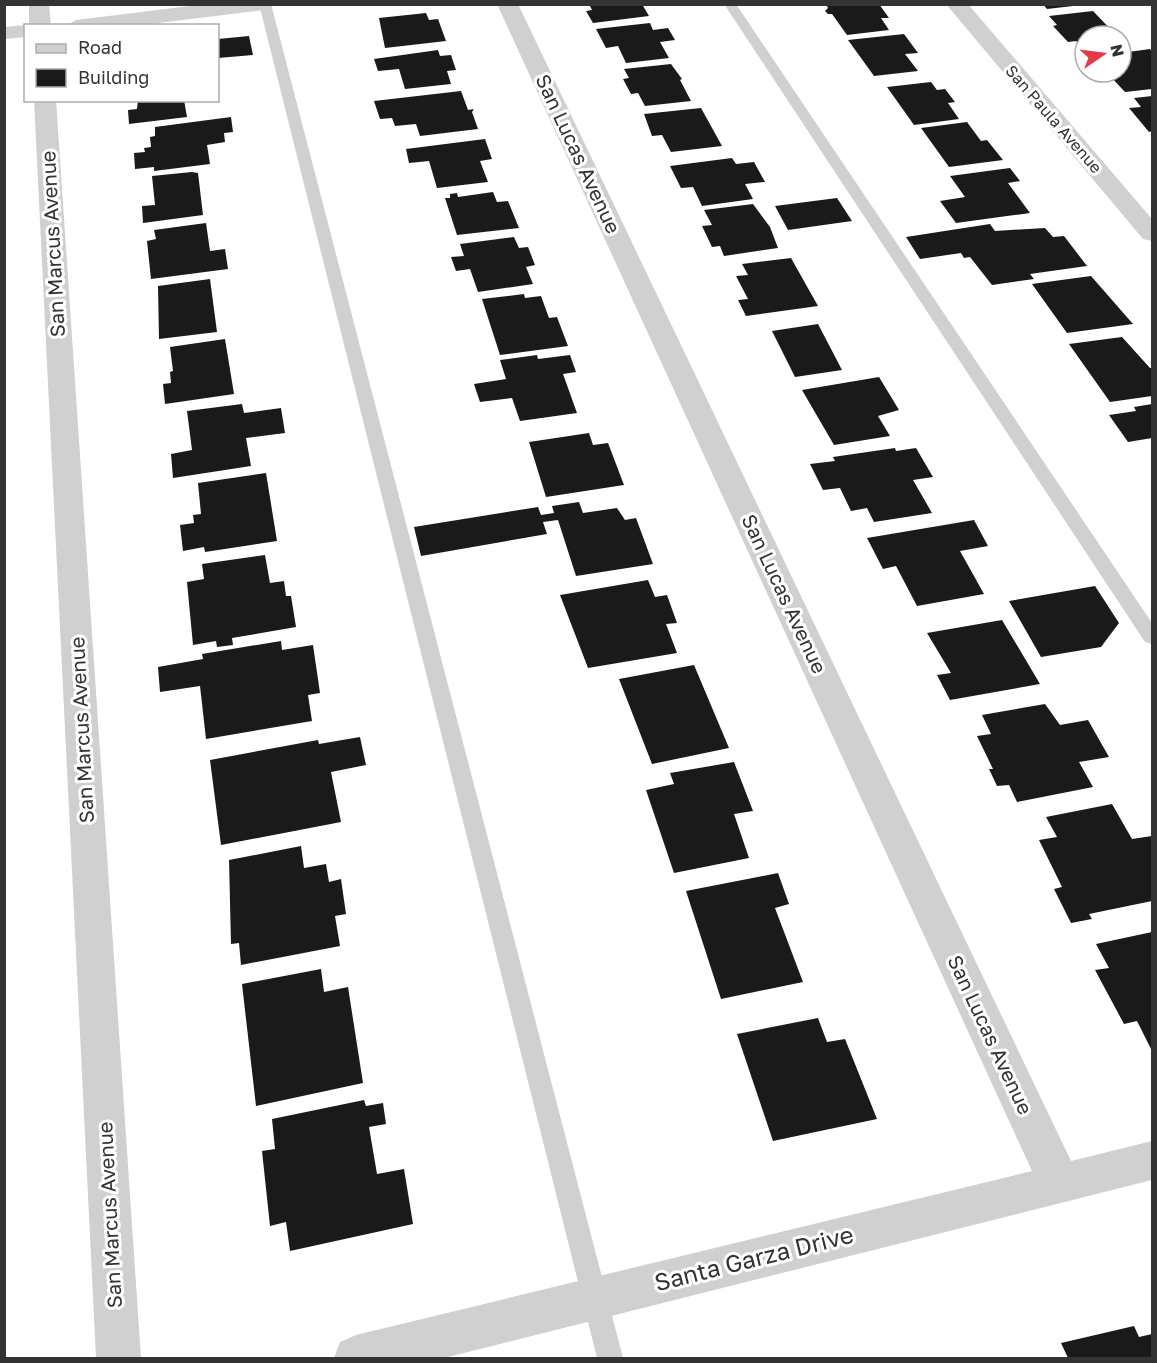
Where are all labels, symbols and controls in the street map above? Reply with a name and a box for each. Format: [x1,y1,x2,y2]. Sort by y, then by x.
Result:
legend [24,24,219,102]
north arrow [1073,24,1133,84]
text: Road [78,36,122,58]
text: N [1106,42,1129,59]
street label: San Paula Avenue [1002,61,1106,177]
text: Building [78,66,149,88]
street label: San Lucas Avenue [531,70,626,237]
street label: San Marcus Avenue [35,150,69,338]
street label: San Lucas Avenue [737,510,832,677]
street label: San Marcus Avenue [64,636,98,824]
street label: San Lucas Avenue [943,951,1038,1118]
street label: San Marcus Avenue [92,1121,126,1309]
street label: Santa Garza Drive [651,1219,856,1296]

